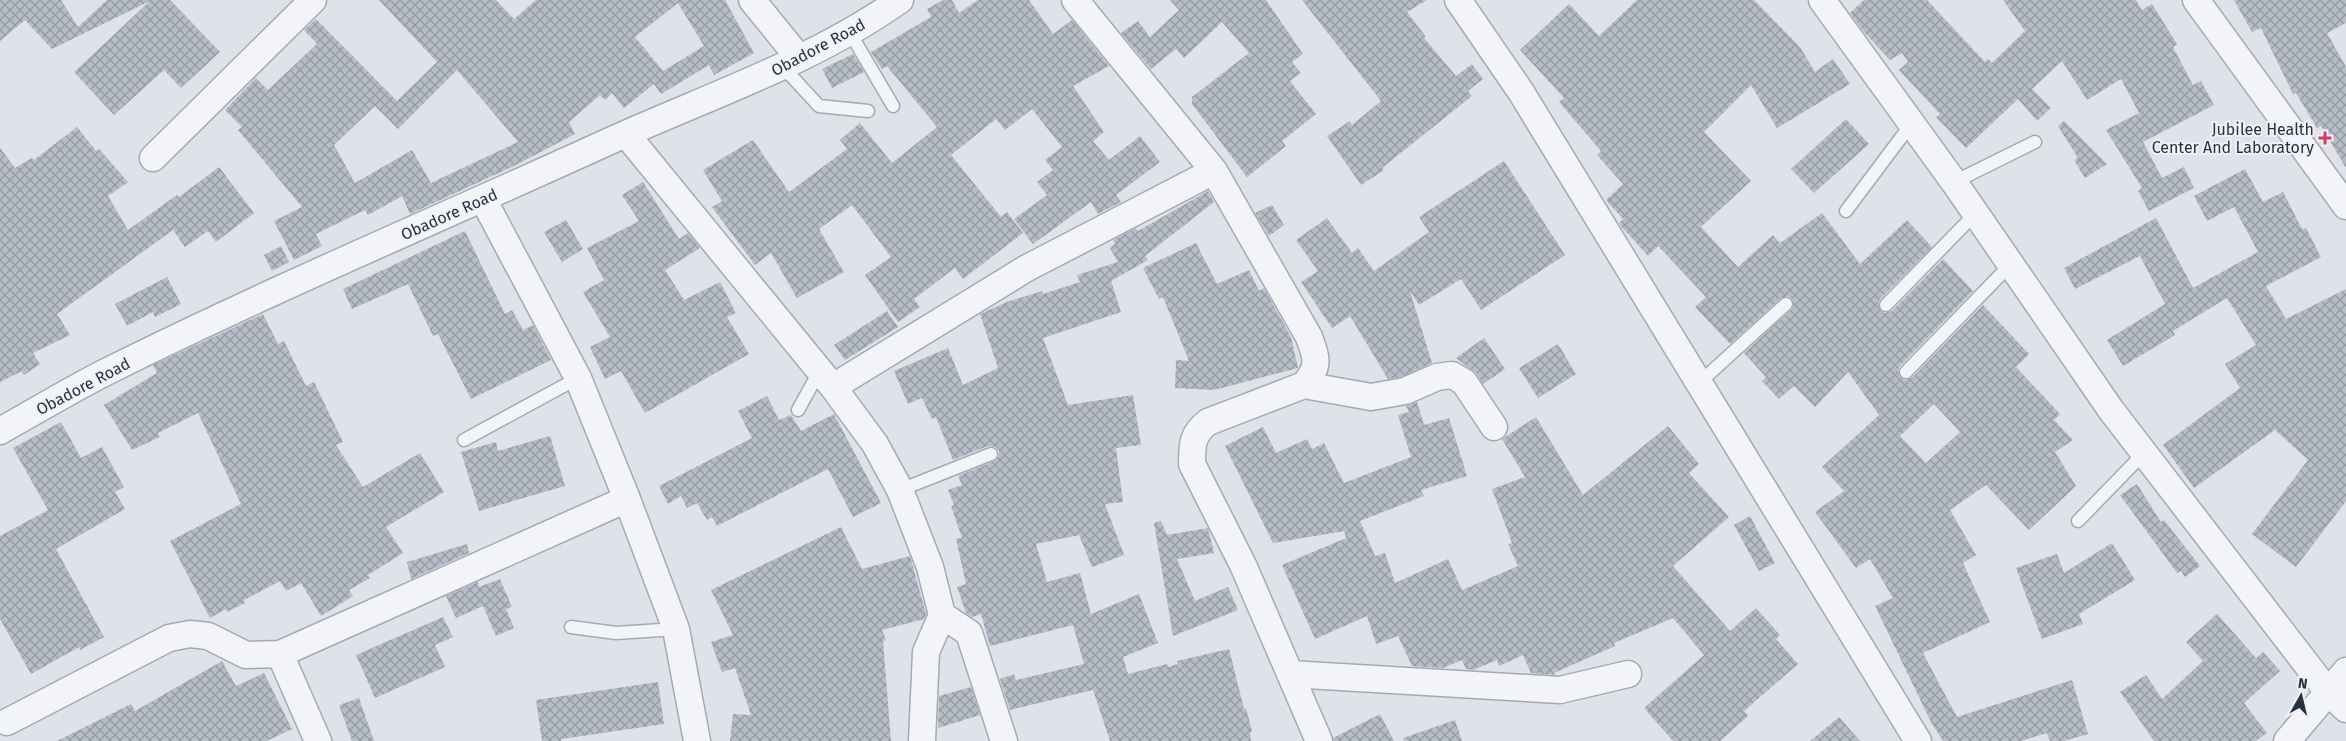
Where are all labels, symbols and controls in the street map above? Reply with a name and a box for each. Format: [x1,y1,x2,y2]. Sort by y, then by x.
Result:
street label: Obadore Road [768,15,868,80]
place label: Jubilee Health Center And Laboratory [2152,120,2314,157]
marker: Jubilee Health Center And Laboratory [2318,131,2332,145]
street label: Obadore Road [398,185,500,244]
street label: Obadore Road [33,354,133,419]
north arrow [2276,671,2326,721]
text: N [2297,675,2309,693]

